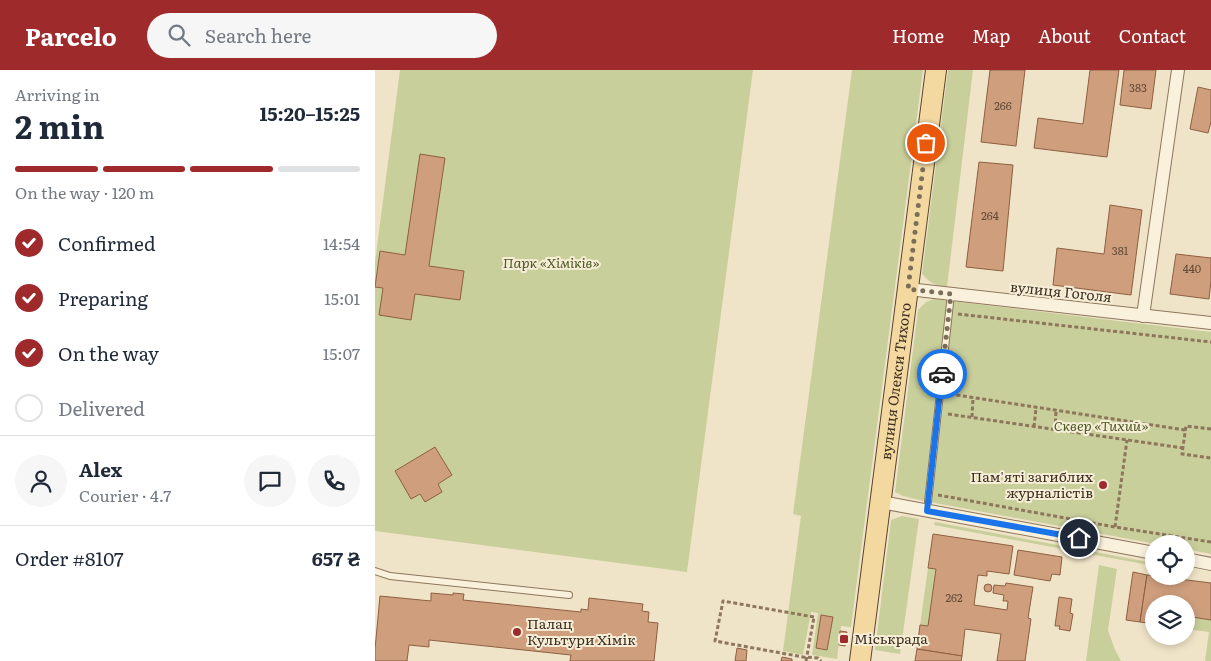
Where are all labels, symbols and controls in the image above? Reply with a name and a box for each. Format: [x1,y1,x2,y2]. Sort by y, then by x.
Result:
search box [147,13,497,58]
text: Parcelo [25,18,117,53]
icon: search [165,21,193,49]
text: Search here [205,21,311,49]
text: Home [892,22,944,49]
text: Map [972,22,1010,49]
text: About [1038,22,1091,49]
text: Contact [1119,22,1186,49]
house number: 383 [1129,79,1147,95]
text: Arriving in [15,82,100,106]
house number: 266 [994,97,1012,113]
text: 15:20–15:25 [259,99,360,127]
text: 2 min [15,101,104,149]
pin [905,122,947,164]
icon: bag [912,129,940,157]
text: On the way · 120 m [15,180,154,204]
house number: 264 [981,207,999,223]
icon: check [15,229,43,257]
text: Confirmed [58,229,156,257]
text: 14:54 [323,231,360,255]
house number: 381 [1112,242,1129,258]
park label: Парк «Хіміків» [503,252,599,272]
house number: 440 [1183,260,1201,276]
street label: вулиця Гоголя [1009,276,1113,306]
icon: check [15,284,43,312]
text: Preparing [58,284,148,312]
text: 15:01 [324,286,360,310]
street label: вулиця Олекси Тихого [875,301,915,461]
icon: check [15,339,43,367]
text: On the way [58,339,159,367]
text: 15:07 [323,341,360,365]
courier [917,349,967,399]
icon: car [928,360,956,388]
text: Delivered [58,394,145,422]
park label: Сквер «Тихий» [1054,415,1148,435]
button: person [15,455,67,507]
text: Alex [79,455,122,483]
button: chat [244,455,296,507]
button: phone [308,455,360,507]
place label: Пам'яті загиблих журналістів [971,466,1093,502]
marker: Пам'яті загиблих журналістів [1097,479,1109,491]
text: Courier · 4.7 [79,483,171,507]
pin [1058,517,1100,559]
icon: home [1065,524,1093,552]
map controls [1145,535,1195,645]
button: locate [1145,535,1195,585]
text: Order #8107 [15,544,124,572]
text: 657 ₴ [312,544,360,572]
house number: 262 [945,589,963,605]
button: layers [1145,595,1195,645]
place label: Палац Культури Хімік [527,613,636,649]
marker: Палац Культури Хімік [511,626,523,638]
place label: Міськрада [854,628,928,648]
marker: Міськрада [838,633,850,645]

